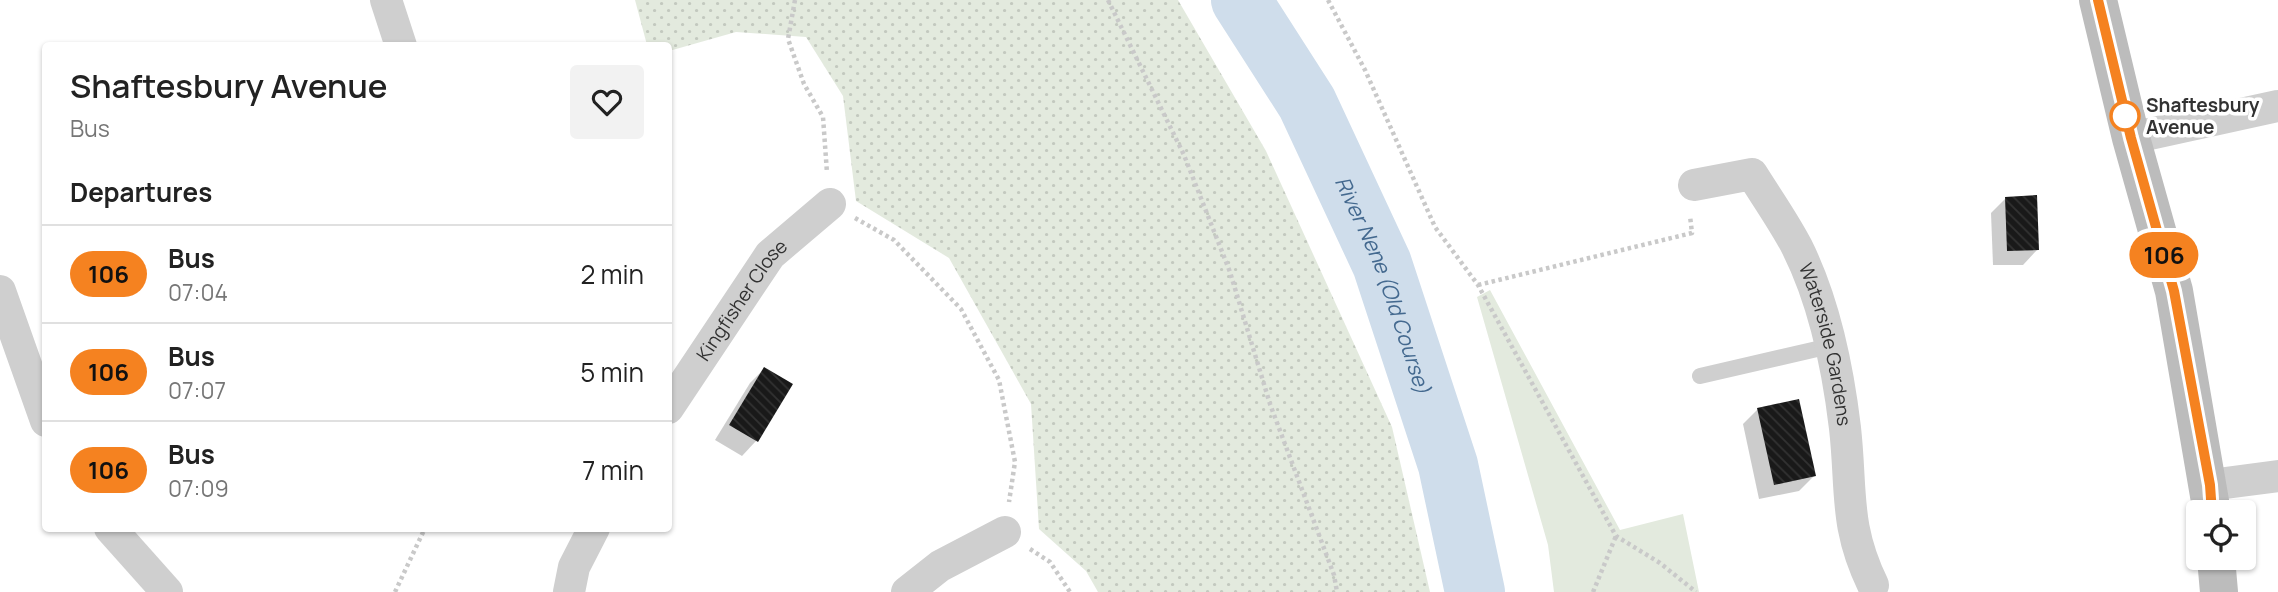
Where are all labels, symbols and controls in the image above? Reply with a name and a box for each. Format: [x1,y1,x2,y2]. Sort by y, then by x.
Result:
text: Shaftesbury Avenue [70,63,387,108]
button: heart [570,65,644,139]
place label: Shaftesbury Avenue [2146,92,2260,140]
marker: Shaftesbury Avenue [2110,101,2140,131]
text: Bus [70,112,110,144]
water label: River Nene (Old Course) [1329,172,1438,397]
text: Departures [70,174,212,210]
line badge: 106 [2124,232,2204,278]
street label: Kingfisher Close [690,233,793,366]
text: 106 [2143,238,2185,271]
text: Bus [168,240,215,276]
text: 2 min [580,256,644,292]
text: 106 [88,257,129,290]
street label: Waterside Gardens [1793,259,1858,427]
text: 07:04 [168,276,228,308]
text: Bus [168,338,215,374]
text: 5 min [580,354,644,390]
text: 106 [88,355,129,388]
text: 07:07 [168,374,226,406]
text: Bus [168,436,215,472]
text: 7 min [582,452,644,488]
text: 106 [88,453,129,486]
text: 07:09 [168,472,229,504]
map controls [2186,500,2256,570]
button: locate [2186,500,2256,570]

